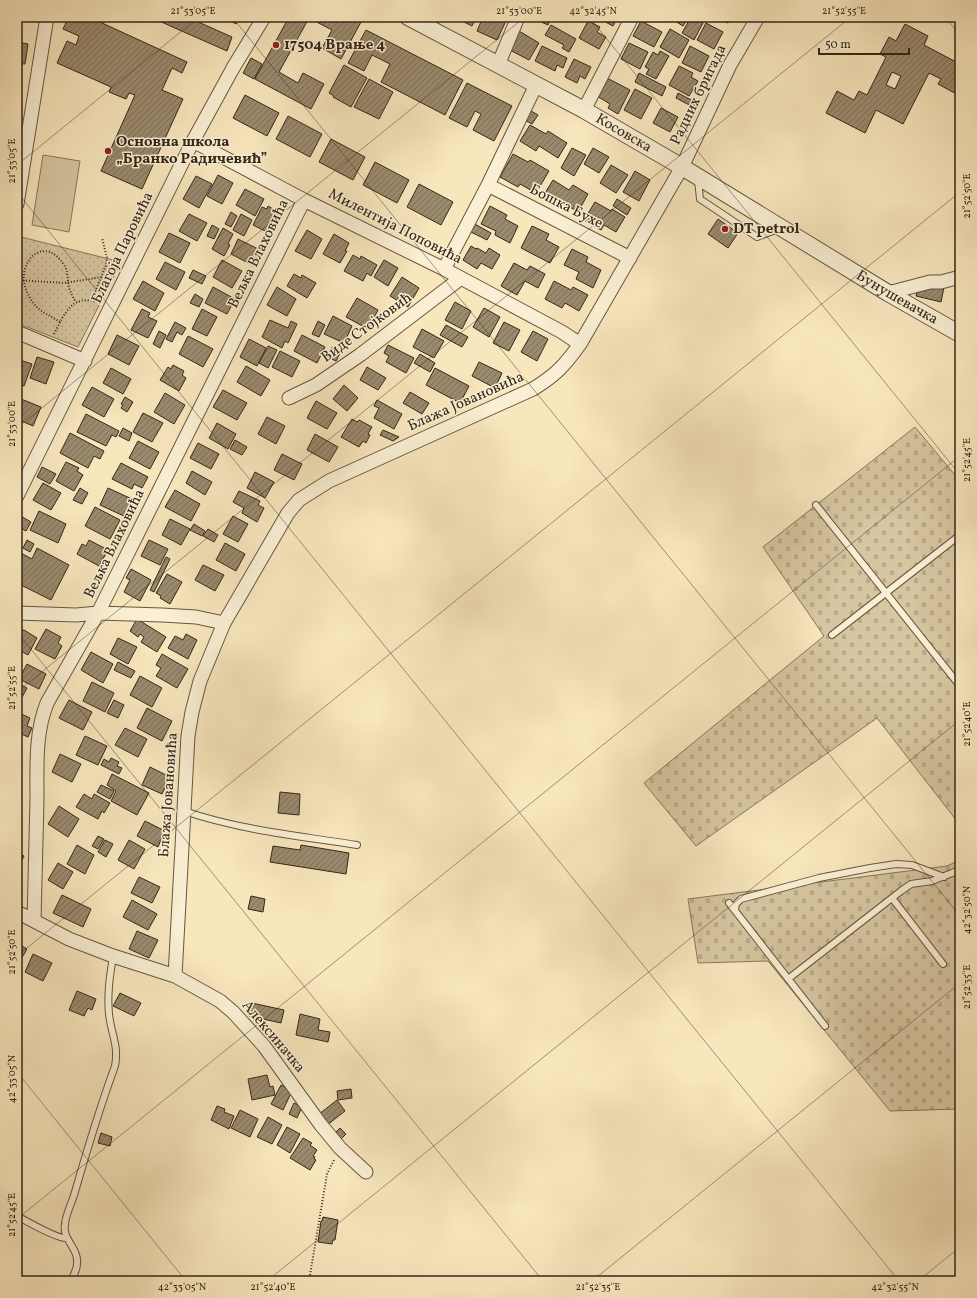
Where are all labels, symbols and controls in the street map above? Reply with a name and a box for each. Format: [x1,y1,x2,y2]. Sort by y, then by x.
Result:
text: 21°53'05"E [171,4,215,18]
text: 21°53'00"E [496,4,542,18]
text: 42°32'45"N [569,4,617,18]
text: 21°52'55"E [822,4,866,18]
scale bar [819,30,909,56]
place label: 17504 Врање 4 [284,35,385,56]
text: 50 m [825,37,851,53]
marker: 17504 Врање 4 [271,40,281,50]
street label: Радних бригада [666,41,732,149]
street label: Косовска [592,108,656,158]
place label: Основна школа „Бранко Радичевић” [116,132,267,170]
text: 21°53'05"E [5,139,19,183]
marker: Основна школа „Бранко Радичевић” [103,146,113,156]
text: 21°52'50"E [960,174,974,218]
street label: Бошка Бухе [526,179,606,235]
street label: Милентија Поповића [324,184,466,270]
street label: Благоја Паровића [87,189,159,307]
street label: Вељка Влаховића [223,196,295,312]
place label: DT petrol [733,219,800,240]
marker: DT petrol [720,224,730,234]
street label: Бунушевачка [852,265,942,330]
street label: Виде Стојковић [317,288,417,368]
street label: Блажа Јовановића [404,367,528,437]
text: 21°53'00"E [5,401,19,447]
text: 21°52'45"E [960,438,974,482]
street label: Вељка Влаховића [79,486,151,602]
text: 21°52'55"E [5,666,19,710]
text: 21°52'40"E [960,701,974,747]
street label: Блажа Јовановића [154,732,184,858]
text: 42°32'50"N [960,885,974,934]
text: 21°52'50"E [5,930,19,974]
text: 21°52'35"E [960,965,974,1009]
street label: Алексиначка [236,996,310,1078]
text: 42°33'05"N [5,1054,19,1103]
text: 21°52'45"E [5,1193,19,1237]
text: 42°33'05"N [158,1280,207,1294]
text: 21°52'40"E [250,1280,296,1294]
text: 21°52'35"E [576,1280,620,1294]
text: 42°32'55"N [871,1280,919,1294]

